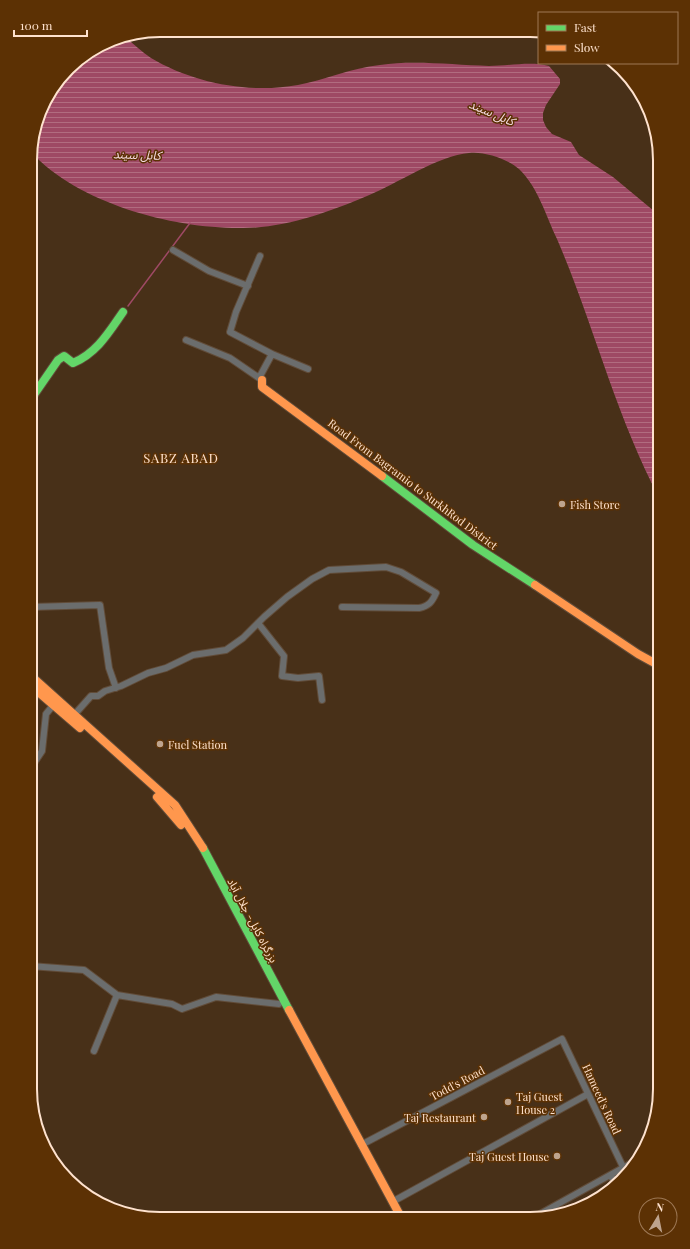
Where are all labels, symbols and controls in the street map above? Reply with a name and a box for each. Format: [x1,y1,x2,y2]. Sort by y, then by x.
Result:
scale bar [14,12,87,38]
legend [538,12,678,64]
text: 100 m [20,17,53,33]
text: Fast [574,19,597,35]
text: Slow [574,39,600,55]
water label: کابل سيند [467,95,519,130]
water label: کابل سيند [113,145,163,163]
street label: Road From Bagramio to SurkhRod District [325,415,501,553]
district label: SABZ ABAD [143,449,219,466]
place label: Fish Store [570,497,620,512]
marker: Fish Store [557,499,567,509]
place label: Fuel Station [168,737,228,752]
marker: Fuel Station [155,739,165,749]
street label: بزرگراه کابل- جلال آباد [224,875,282,965]
street label: Hameed's Road [579,1061,625,1137]
street label: Todd's Road [427,1062,488,1104]
place label: Taj Guest House 2 [516,1089,562,1117]
marker: Taj Guest House 2 [503,1097,513,1107]
place label: Taj Restaurant [404,1110,476,1125]
marker: Taj Restaurant [479,1112,489,1122]
place label: Taj Guest House [469,1149,549,1164]
marker: Taj Guest House [552,1151,562,1161]
north arrow [638,1197,678,1237]
text: N [655,1199,665,1215]

